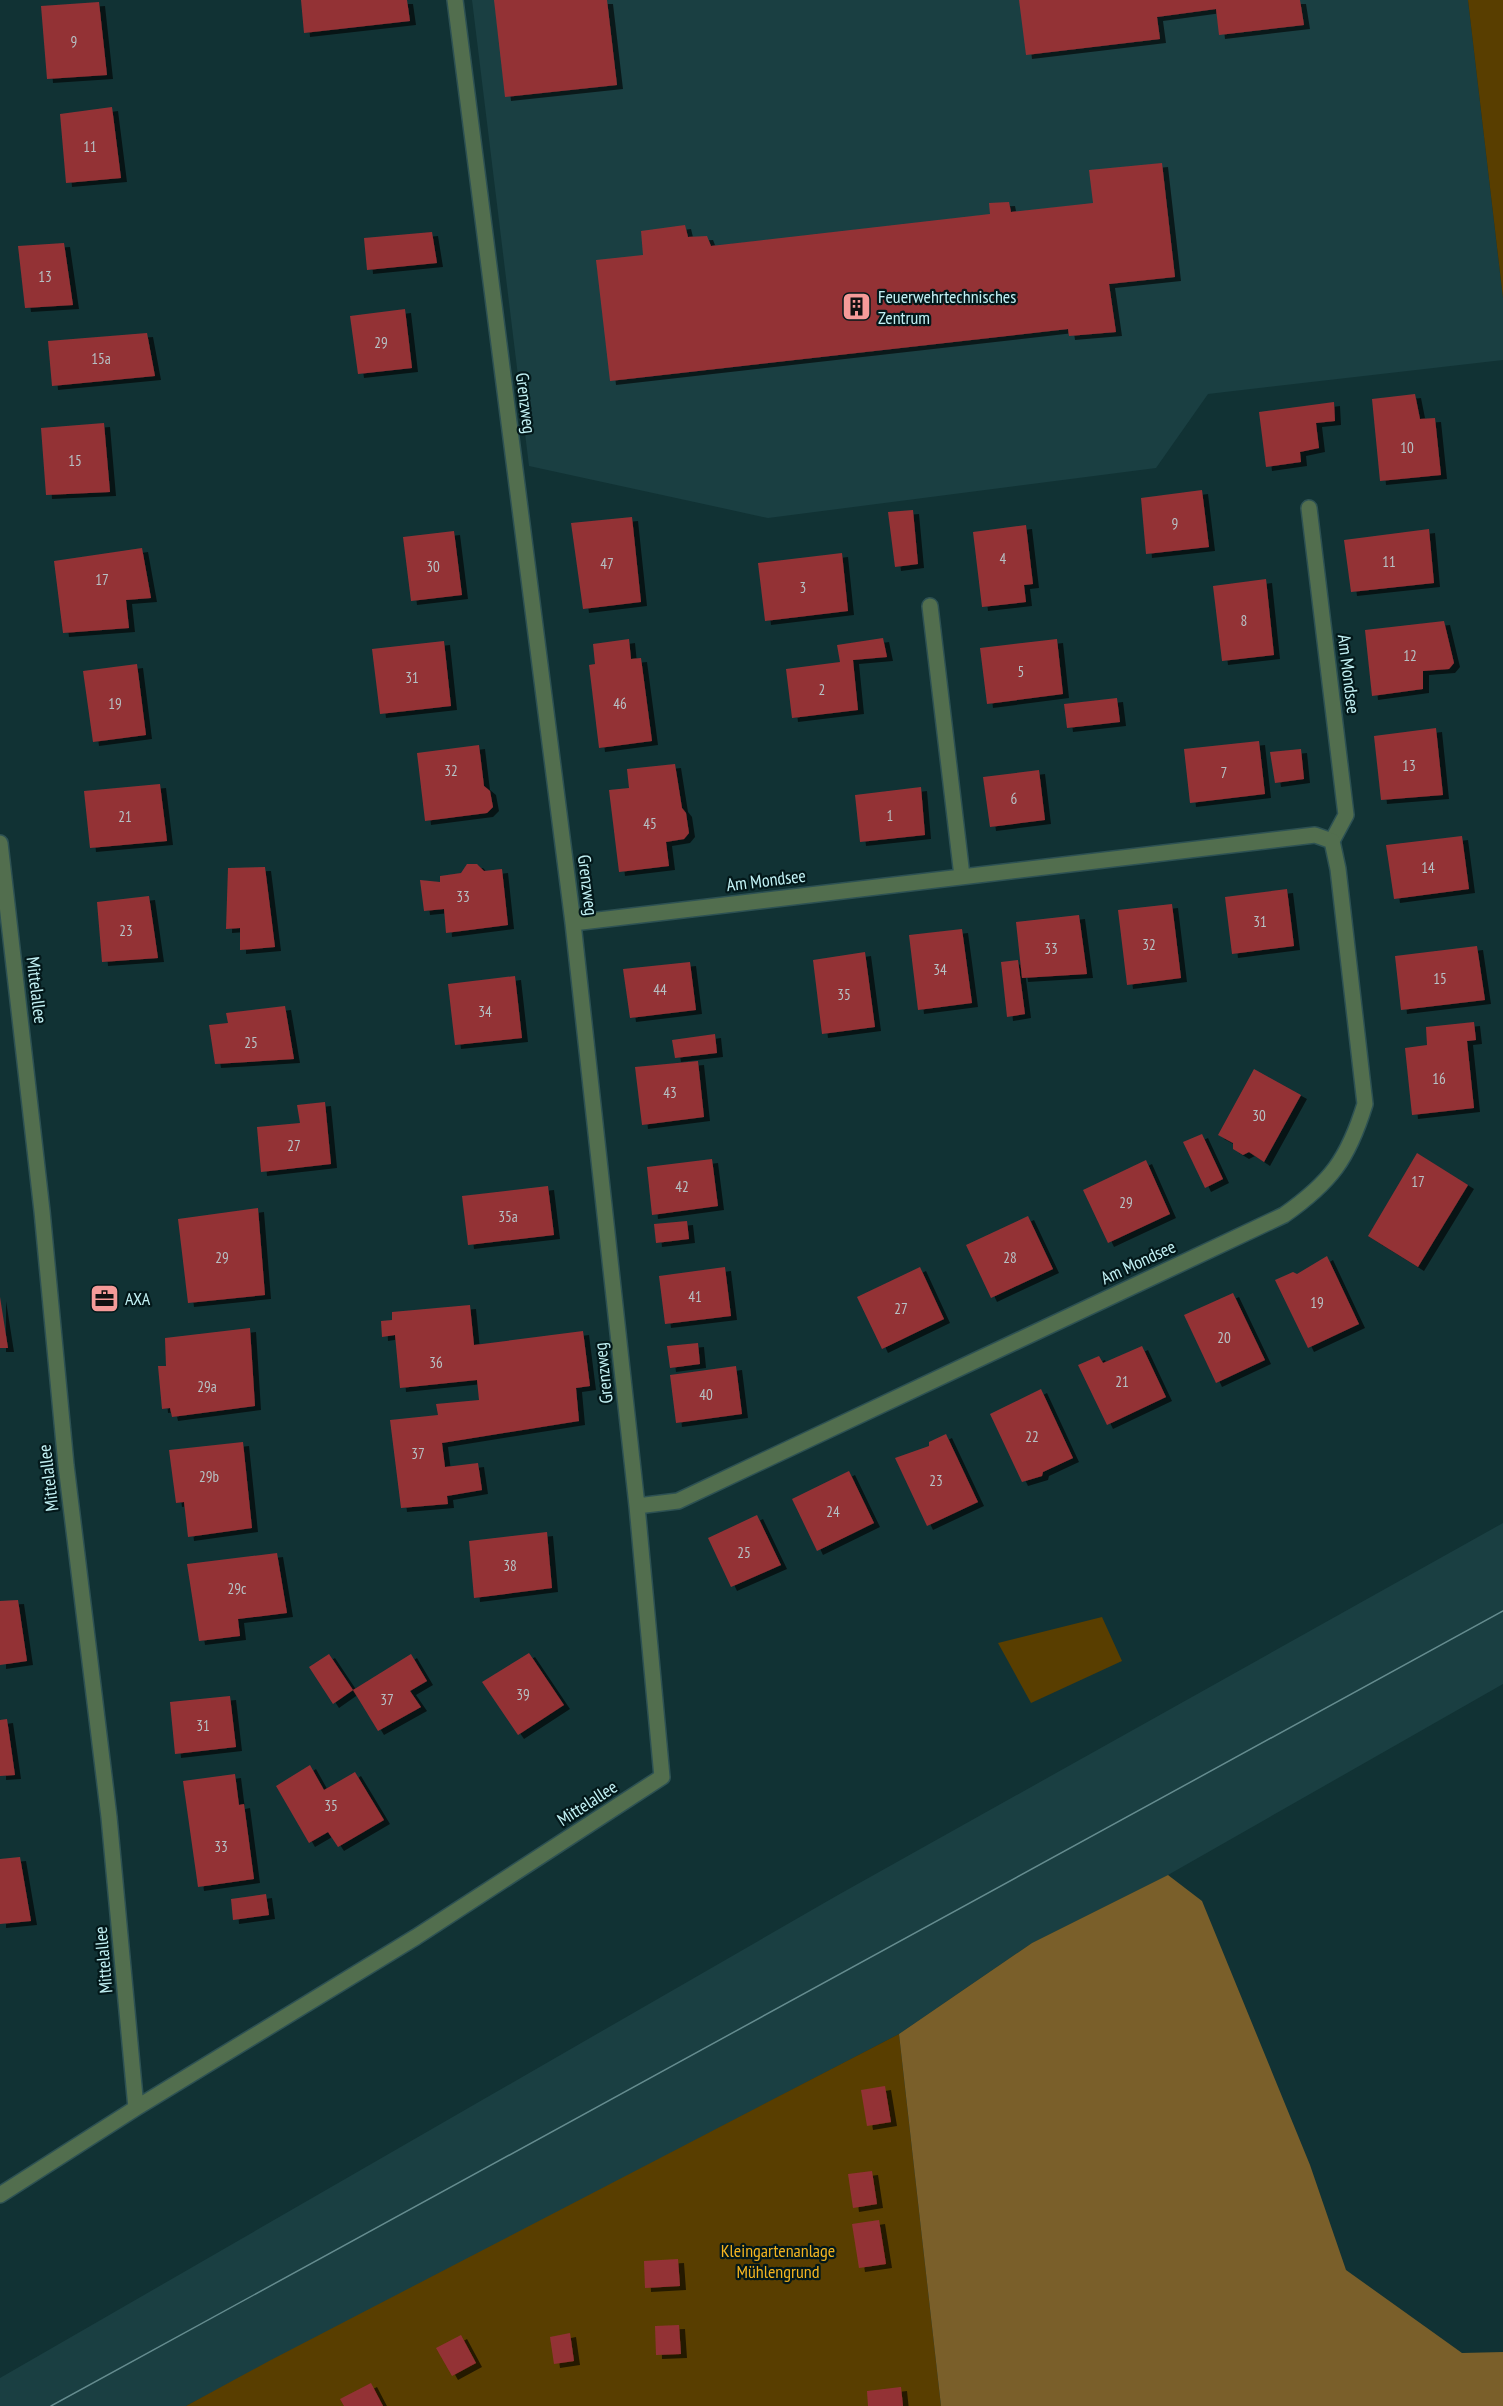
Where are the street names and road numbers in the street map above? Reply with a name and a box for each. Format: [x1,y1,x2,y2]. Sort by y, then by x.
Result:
street label: Grenzweg [511,371,541,435]
street label: Am Mondsee [1333,633,1365,715]
street label: Grenzweg [573,853,603,917]
street label: Am Mondsee [725,864,807,896]
street label: Mittelallee [21,955,53,1025]
street label: Am Mondsee [1097,1235,1179,1289]
street label: Grenzweg [588,1341,618,1405]
street label: Mittelallee [32,1443,64,1513]
street label: Mittelallee [553,1775,621,1831]
street label: Mittelallee [89,1926,117,1994]

